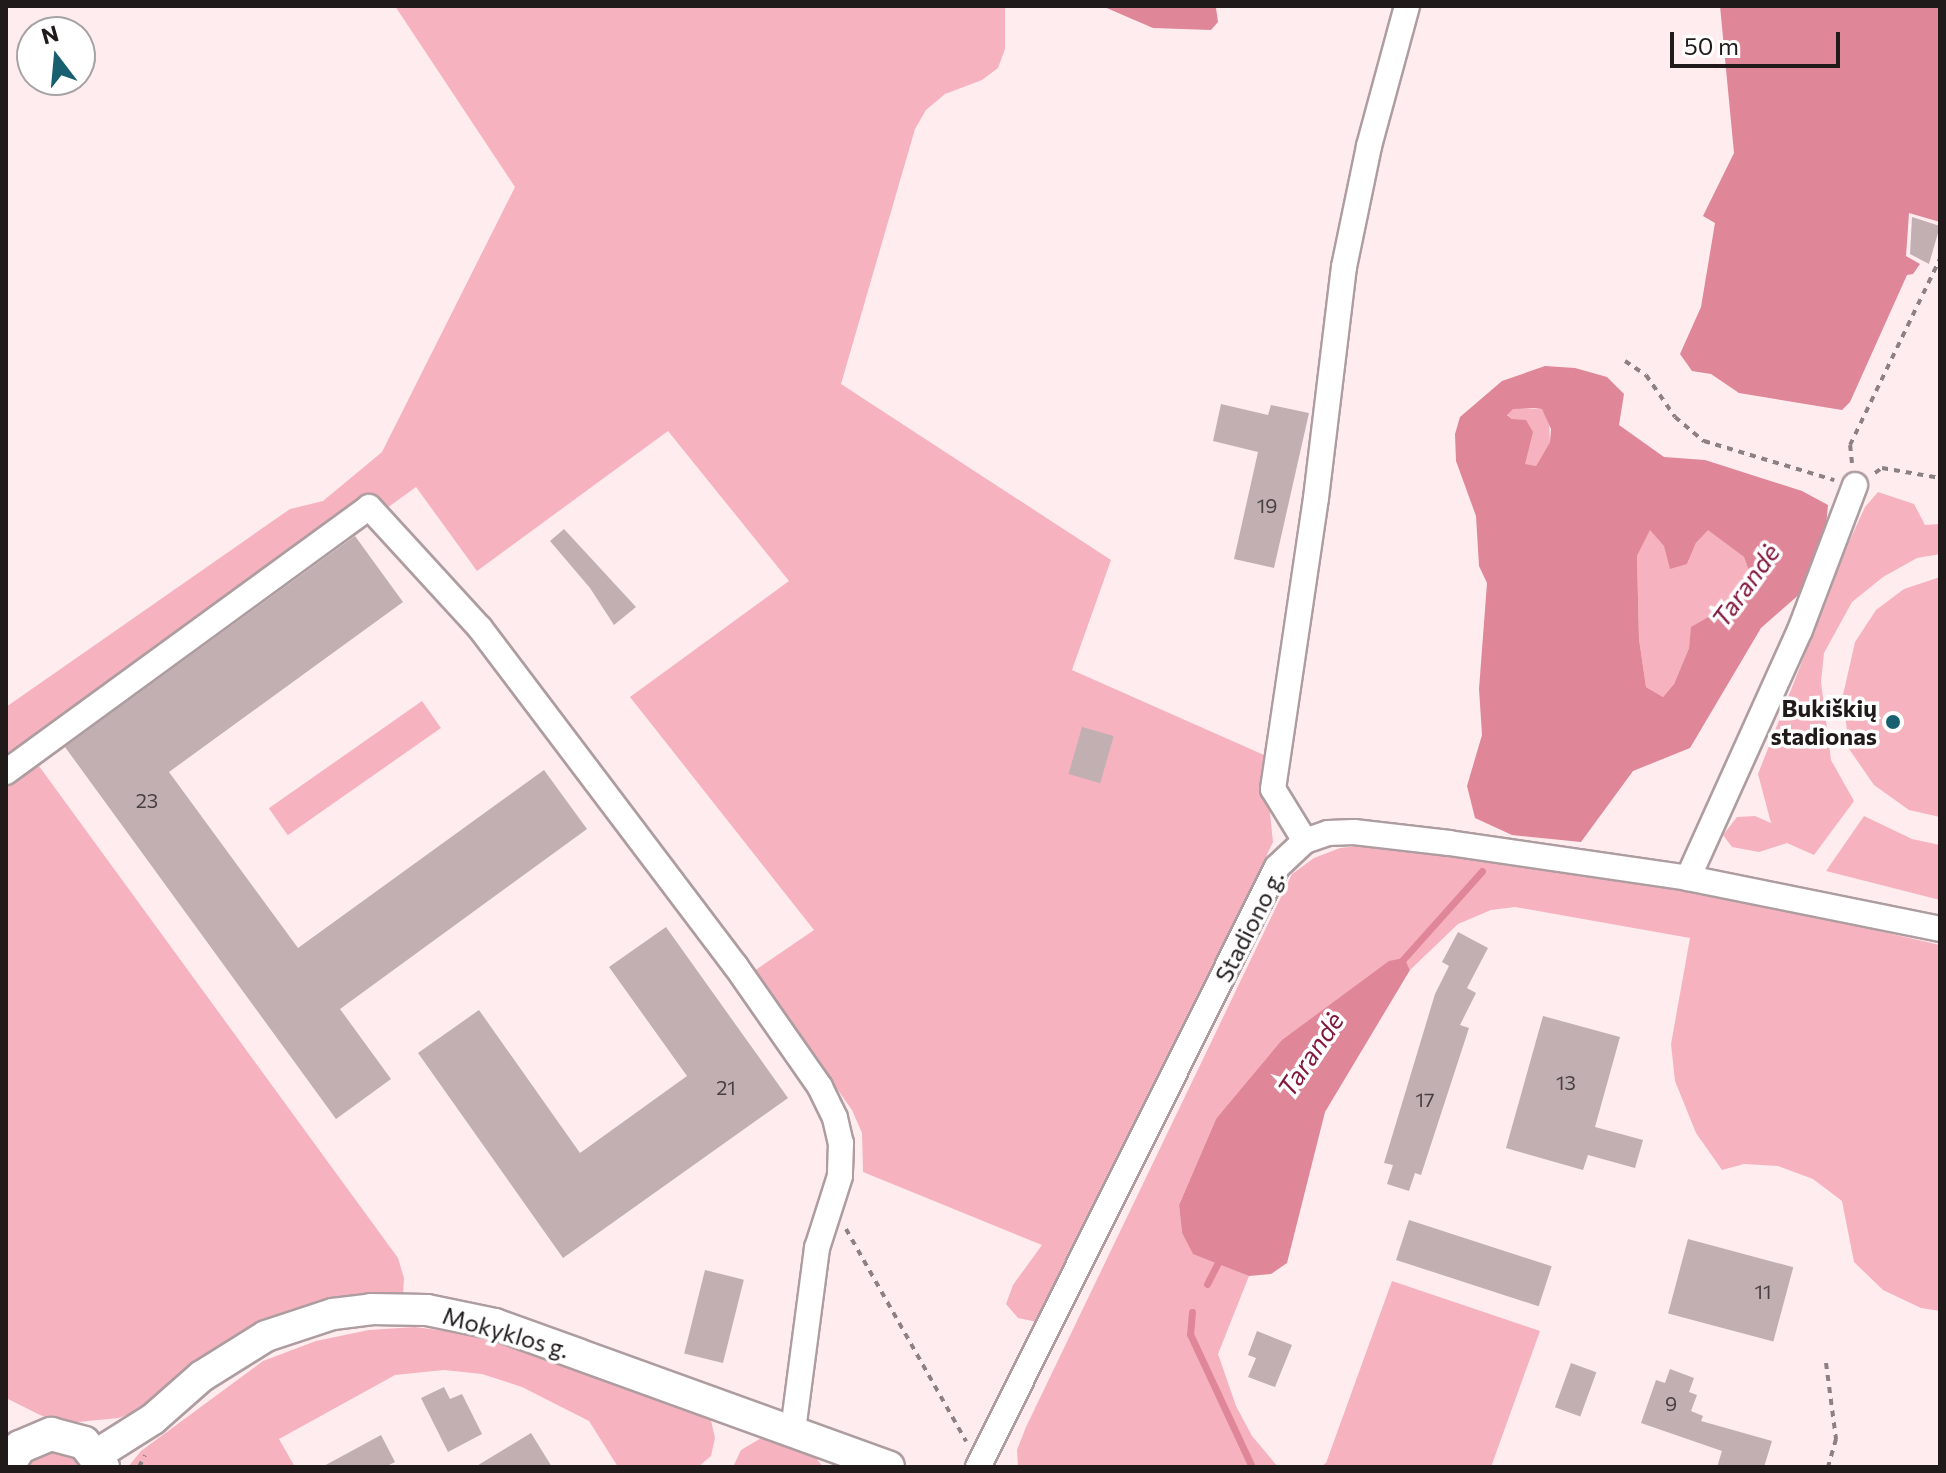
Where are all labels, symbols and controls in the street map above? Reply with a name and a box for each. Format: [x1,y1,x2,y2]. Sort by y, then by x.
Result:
north arrow [16,16,96,96]
scale bar [1674,16,1844,66]
text: N [38,19,61,50]
text: 50 m [1684,31,1739,60]
house number: 19 [1257,493,1277,517]
water label: Tarandė [1704,537,1786,633]
place label: Bukiškių stadionas [1770,694,1877,750]
marker: Bukiškių stadionas [1884,713,1902,731]
house number: 23 [136,788,158,812]
street label: Stadiono g. [1208,865,1290,987]
water label: Tarandė [1270,1006,1350,1102]
house number: 13 [1556,1070,1576,1094]
house number: 21 [716,1075,736,1099]
house number: 17 [1415,1087,1435,1111]
house number: 11 [1754,1279,1772,1303]
street label: Mokyklos g. [440,1300,572,1364]
house number: 9 [1665,1391,1677,1415]

